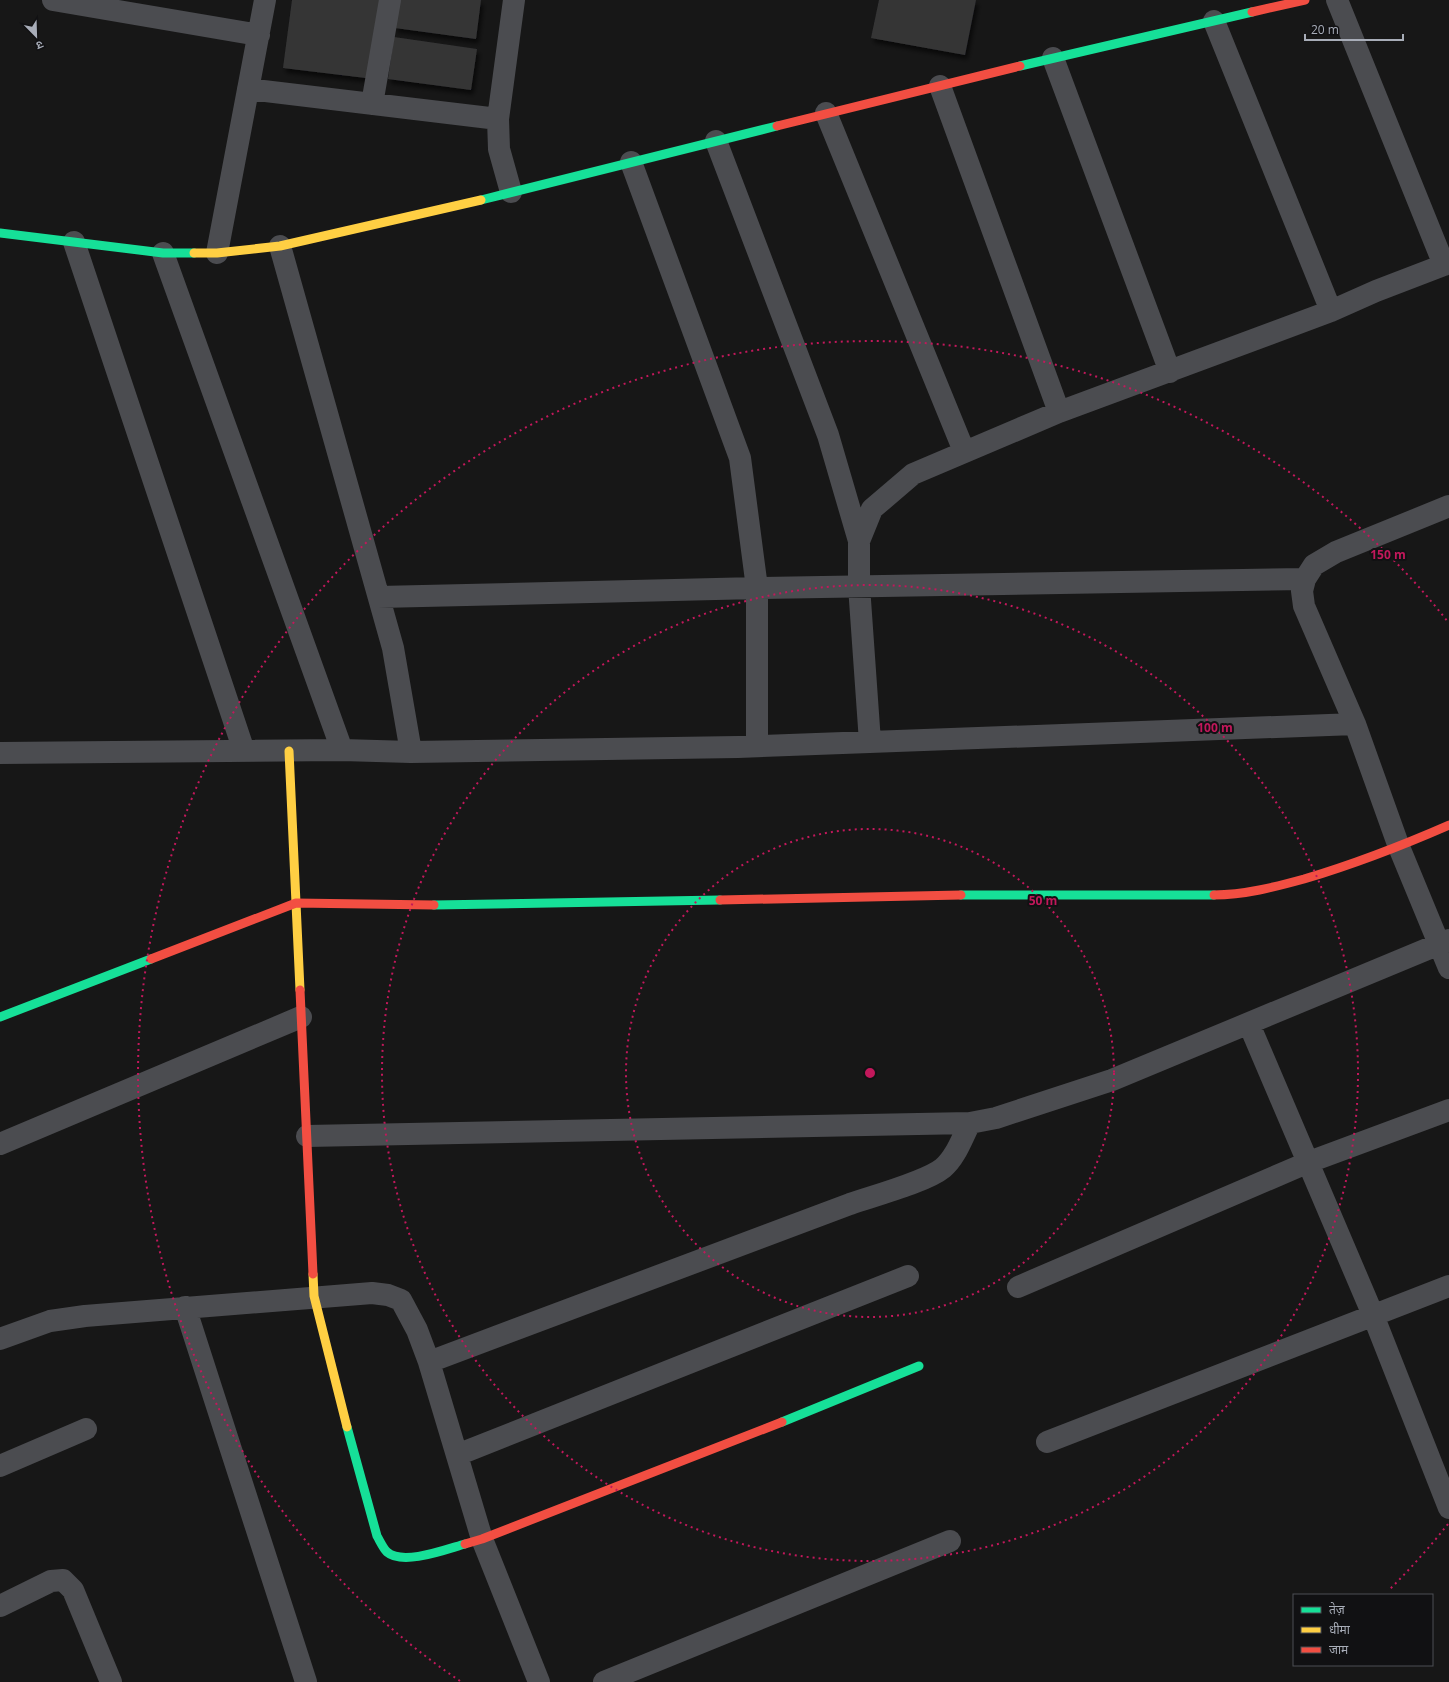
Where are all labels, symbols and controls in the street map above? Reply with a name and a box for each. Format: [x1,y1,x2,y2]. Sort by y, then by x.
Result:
north arrow [16,16,56,56]
scale bar [1305,16,1403,42]
text: 20 m [1311,21,1339,38]
text: उ [34,38,46,54]
text: 150 m [1370,546,1406,563]
text: 100 m [1197,719,1233,736]
text: 50 m [1029,892,1057,909]
centre of rings [863,1066,877,1080]
legend [1293,1594,1433,1666]
text: तेज़ [1329,1601,1346,1618]
text: धीमा [1329,1621,1351,1638]
text: जाम [1329,1641,1349,1658]

